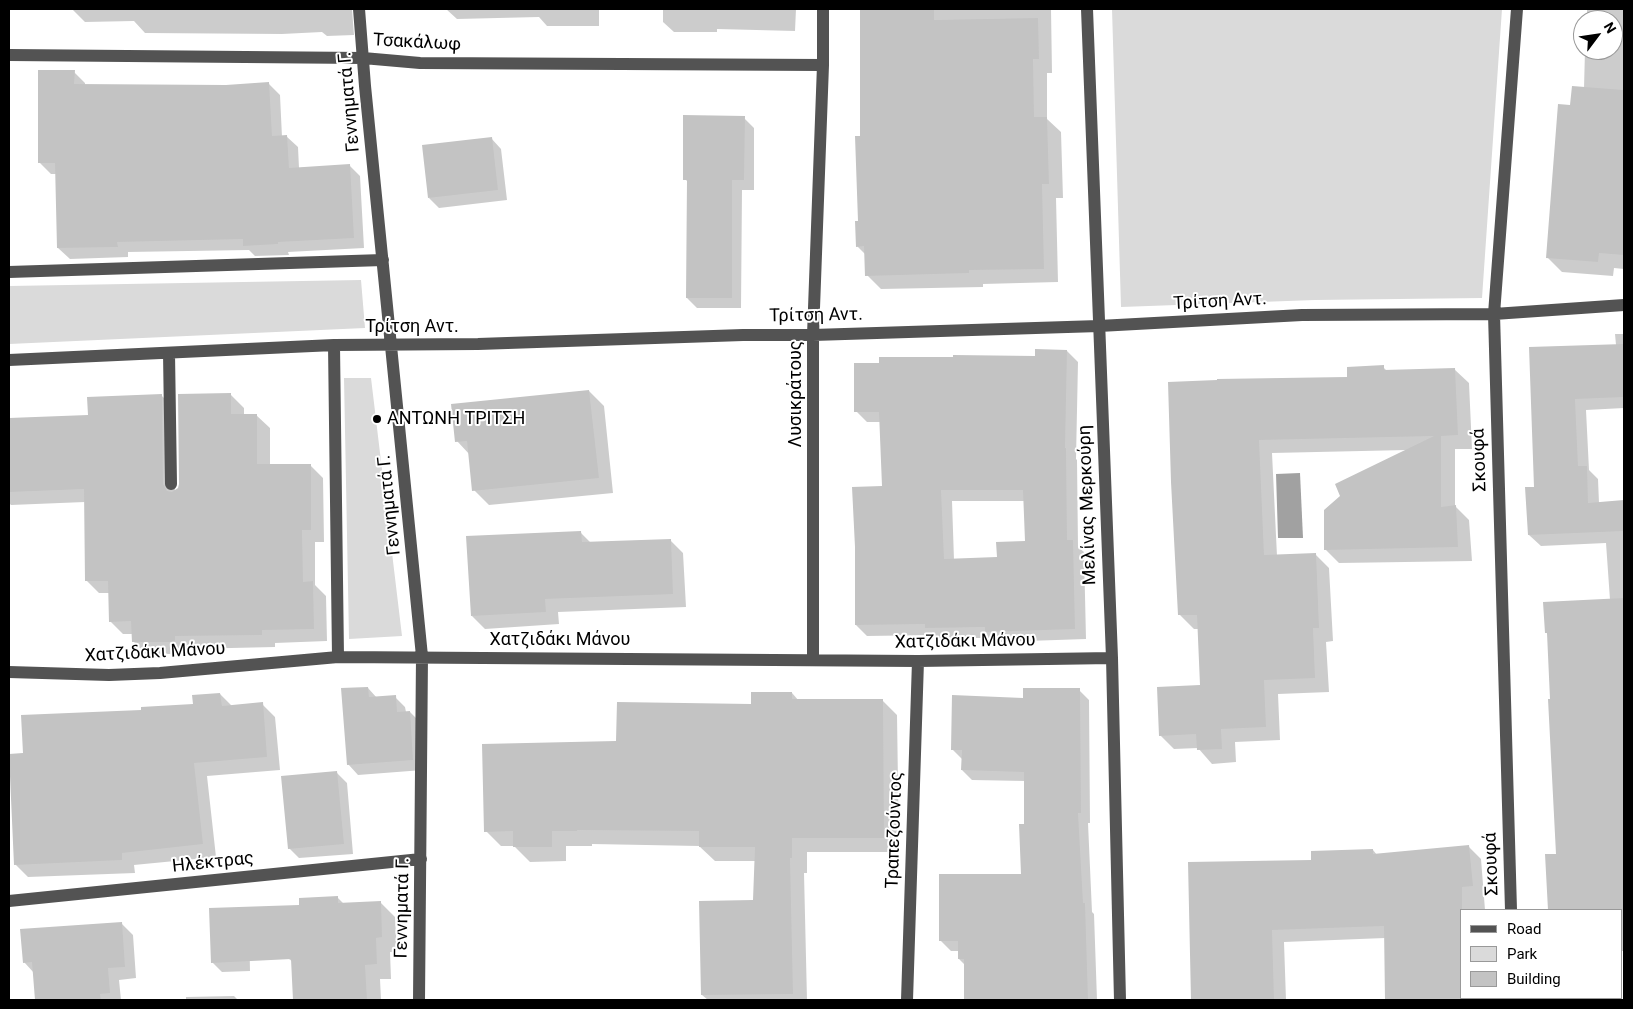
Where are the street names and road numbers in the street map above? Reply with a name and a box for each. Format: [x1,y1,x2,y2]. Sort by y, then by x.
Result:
street label: Τσακάλωφ [373,30,461,56]
street label: Γεννηματά Γ. [335,51,365,153]
street label: Τρίτση Αντ. [1173,289,1267,315]
street label: Τρίτση Αντ. [769,304,863,328]
street label: Τρίτση Αντ. [365,316,459,338]
street label: Λυσικράτους [785,341,807,447]
street label: Μελίνας Μερκούρη [1074,425,1102,585]
street label: Σκουφά [1468,428,1492,492]
street label: Γεννηματά Γ. [374,454,406,556]
street label: Χατζιδάκι Μάνου [490,629,630,651]
street label: Χατζιδάκι Μάνου [894,630,1036,654]
street label: Χατζιδάκι Μάνου [84,639,226,667]
street label: Τραπεζούντος [882,771,908,889]
street label: Σκουφά [1480,832,1504,896]
street label: Ηλέκτρας [171,848,255,878]
street label: Γεννηματά Γ. [391,857,415,959]

